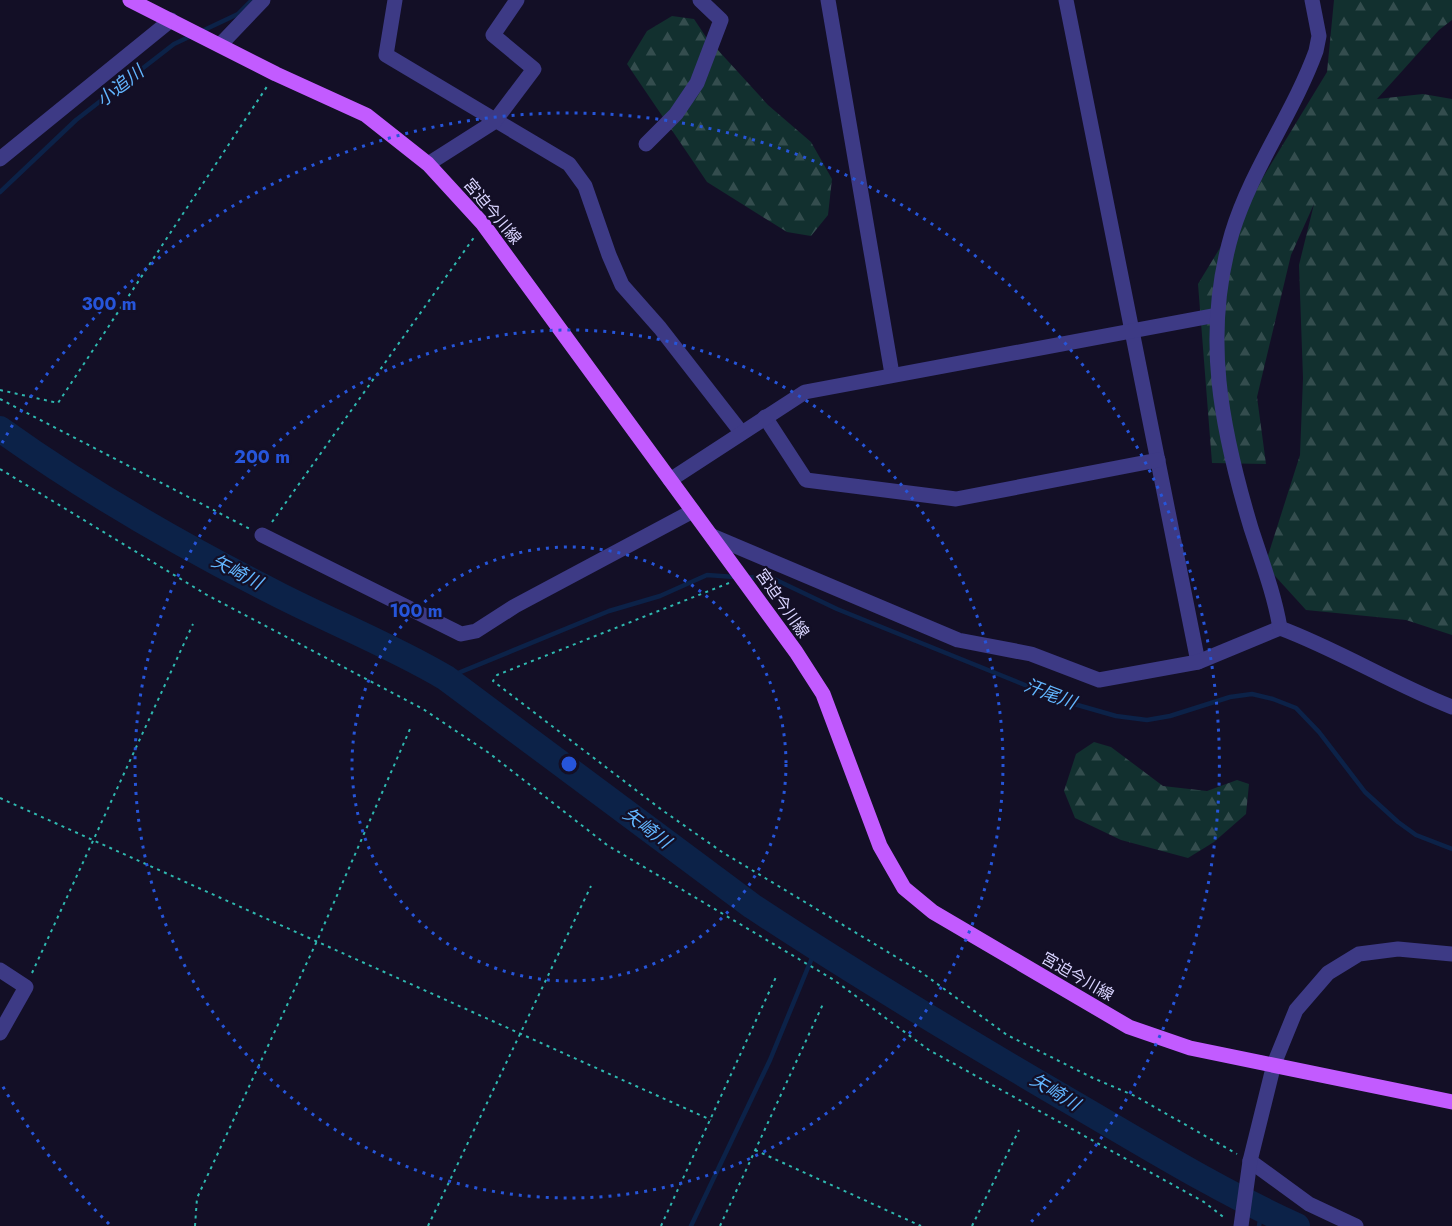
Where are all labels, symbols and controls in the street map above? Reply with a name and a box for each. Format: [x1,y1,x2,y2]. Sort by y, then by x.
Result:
water label: 小追川 [91,58,151,113]
street label: 宮迫今川線 [458,173,527,249]
text: 300 m [81,291,137,317]
text: 200 m [234,444,290,470]
water label: 矢崎川 [207,548,269,597]
street label: 宮迫今川線 [750,564,815,643]
text: 100 m [389,598,443,624]
water label: 汗尾川 [1020,672,1082,717]
centre of rings [559,754,579,774]
water label: 矢崎川 [618,801,678,856]
street label: 宮迫今川線 [1037,946,1118,1006]
water label: 矢崎川 [1025,1067,1087,1118]

